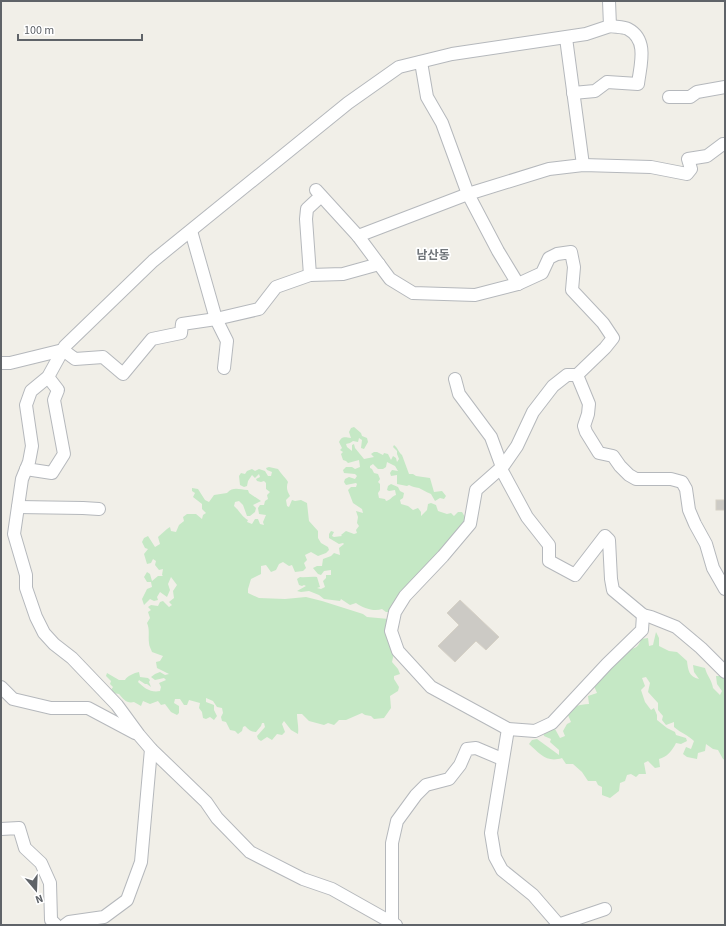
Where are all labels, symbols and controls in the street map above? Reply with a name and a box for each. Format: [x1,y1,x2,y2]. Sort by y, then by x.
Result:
scale bar [18,16,142,42]
text: 100 m [24,22,54,39]
district label: 남산동 [416,247,450,264]
north arrow [16,870,56,910]
text: N [33,891,45,907]

